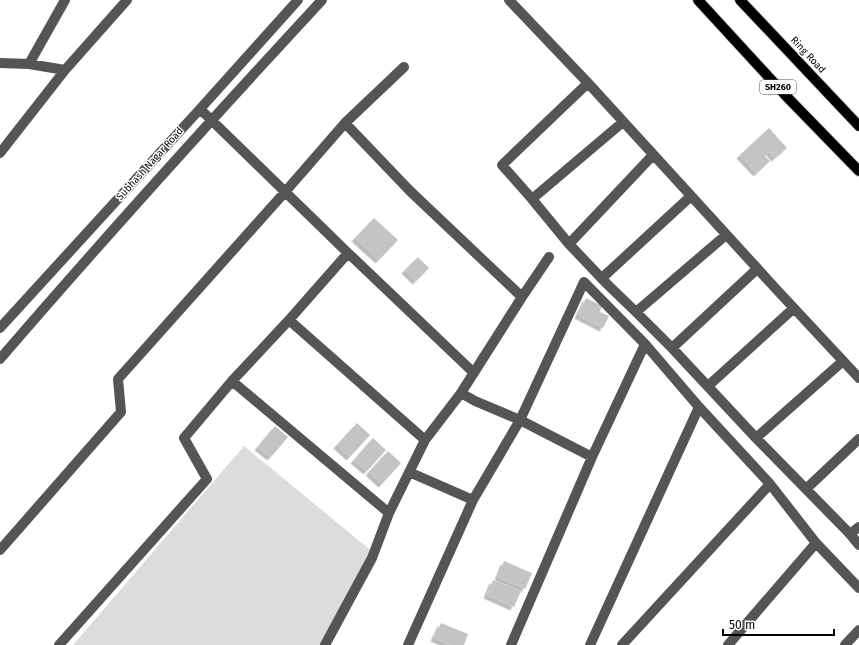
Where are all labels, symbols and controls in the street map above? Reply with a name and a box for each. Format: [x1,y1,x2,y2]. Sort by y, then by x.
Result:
street label: Ring Road [788,34,828,76]
road number: SH260 [760,80,796,94]
street label: Subhash Nagar Road [114,125,186,203]
scale bar [723,611,834,637]
text: 50 m [729,618,755,632]

